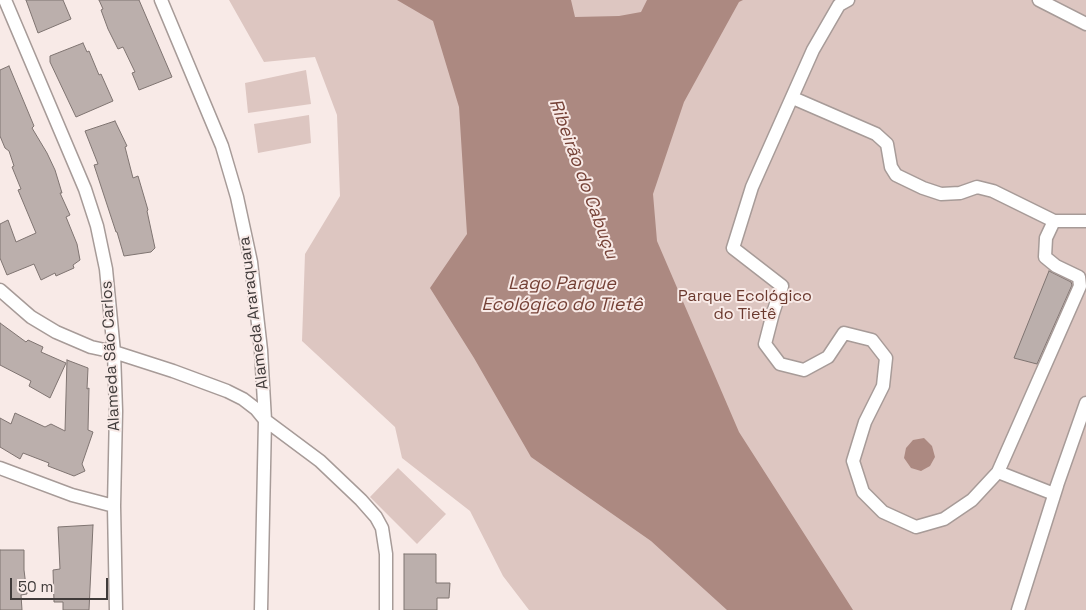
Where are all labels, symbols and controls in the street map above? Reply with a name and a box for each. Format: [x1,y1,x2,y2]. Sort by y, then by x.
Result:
water label: Ribeirão do Cabuçu [544,96,622,262]
street label: Alameda Araraquara [235,235,273,391]
water label: Lago Parque Ecológico do Tietê [481,273,643,316]
street label: Alameda São Carlos [97,280,125,432]
park label: Parque Ecológico do Tietê [678,287,812,325]
scale bar [12,568,110,600]
text: 50 m [18,577,53,596]

